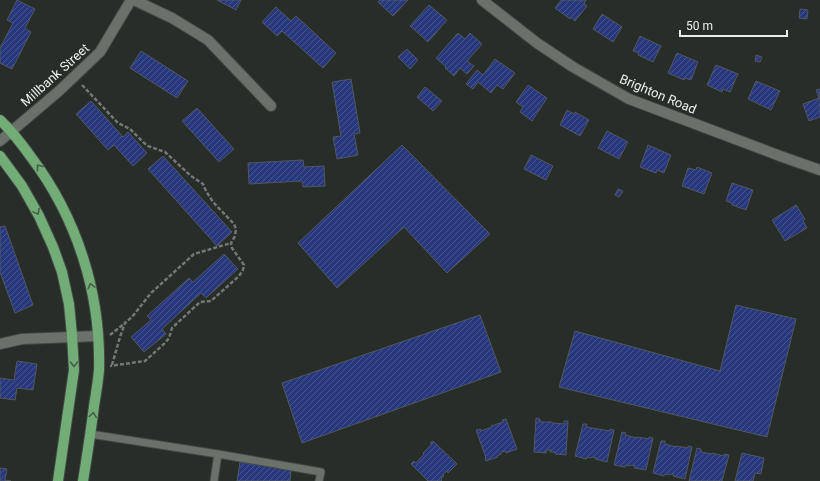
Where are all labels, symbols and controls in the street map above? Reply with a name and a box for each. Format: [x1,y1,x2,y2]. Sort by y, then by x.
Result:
scale bar [680,12,787,38]
text: 50 m [686,19,713,33]
street label: Millbank Street [18,40,92,110]
street label: Brighton Road [617,71,699,117]
one-way arrow [37,165,44,172]
one-way arrow [32,208,40,215]
one-way arrow [87,282,95,289]
one-way arrow [69,361,78,367]
one-way arrow [88,412,97,418]

